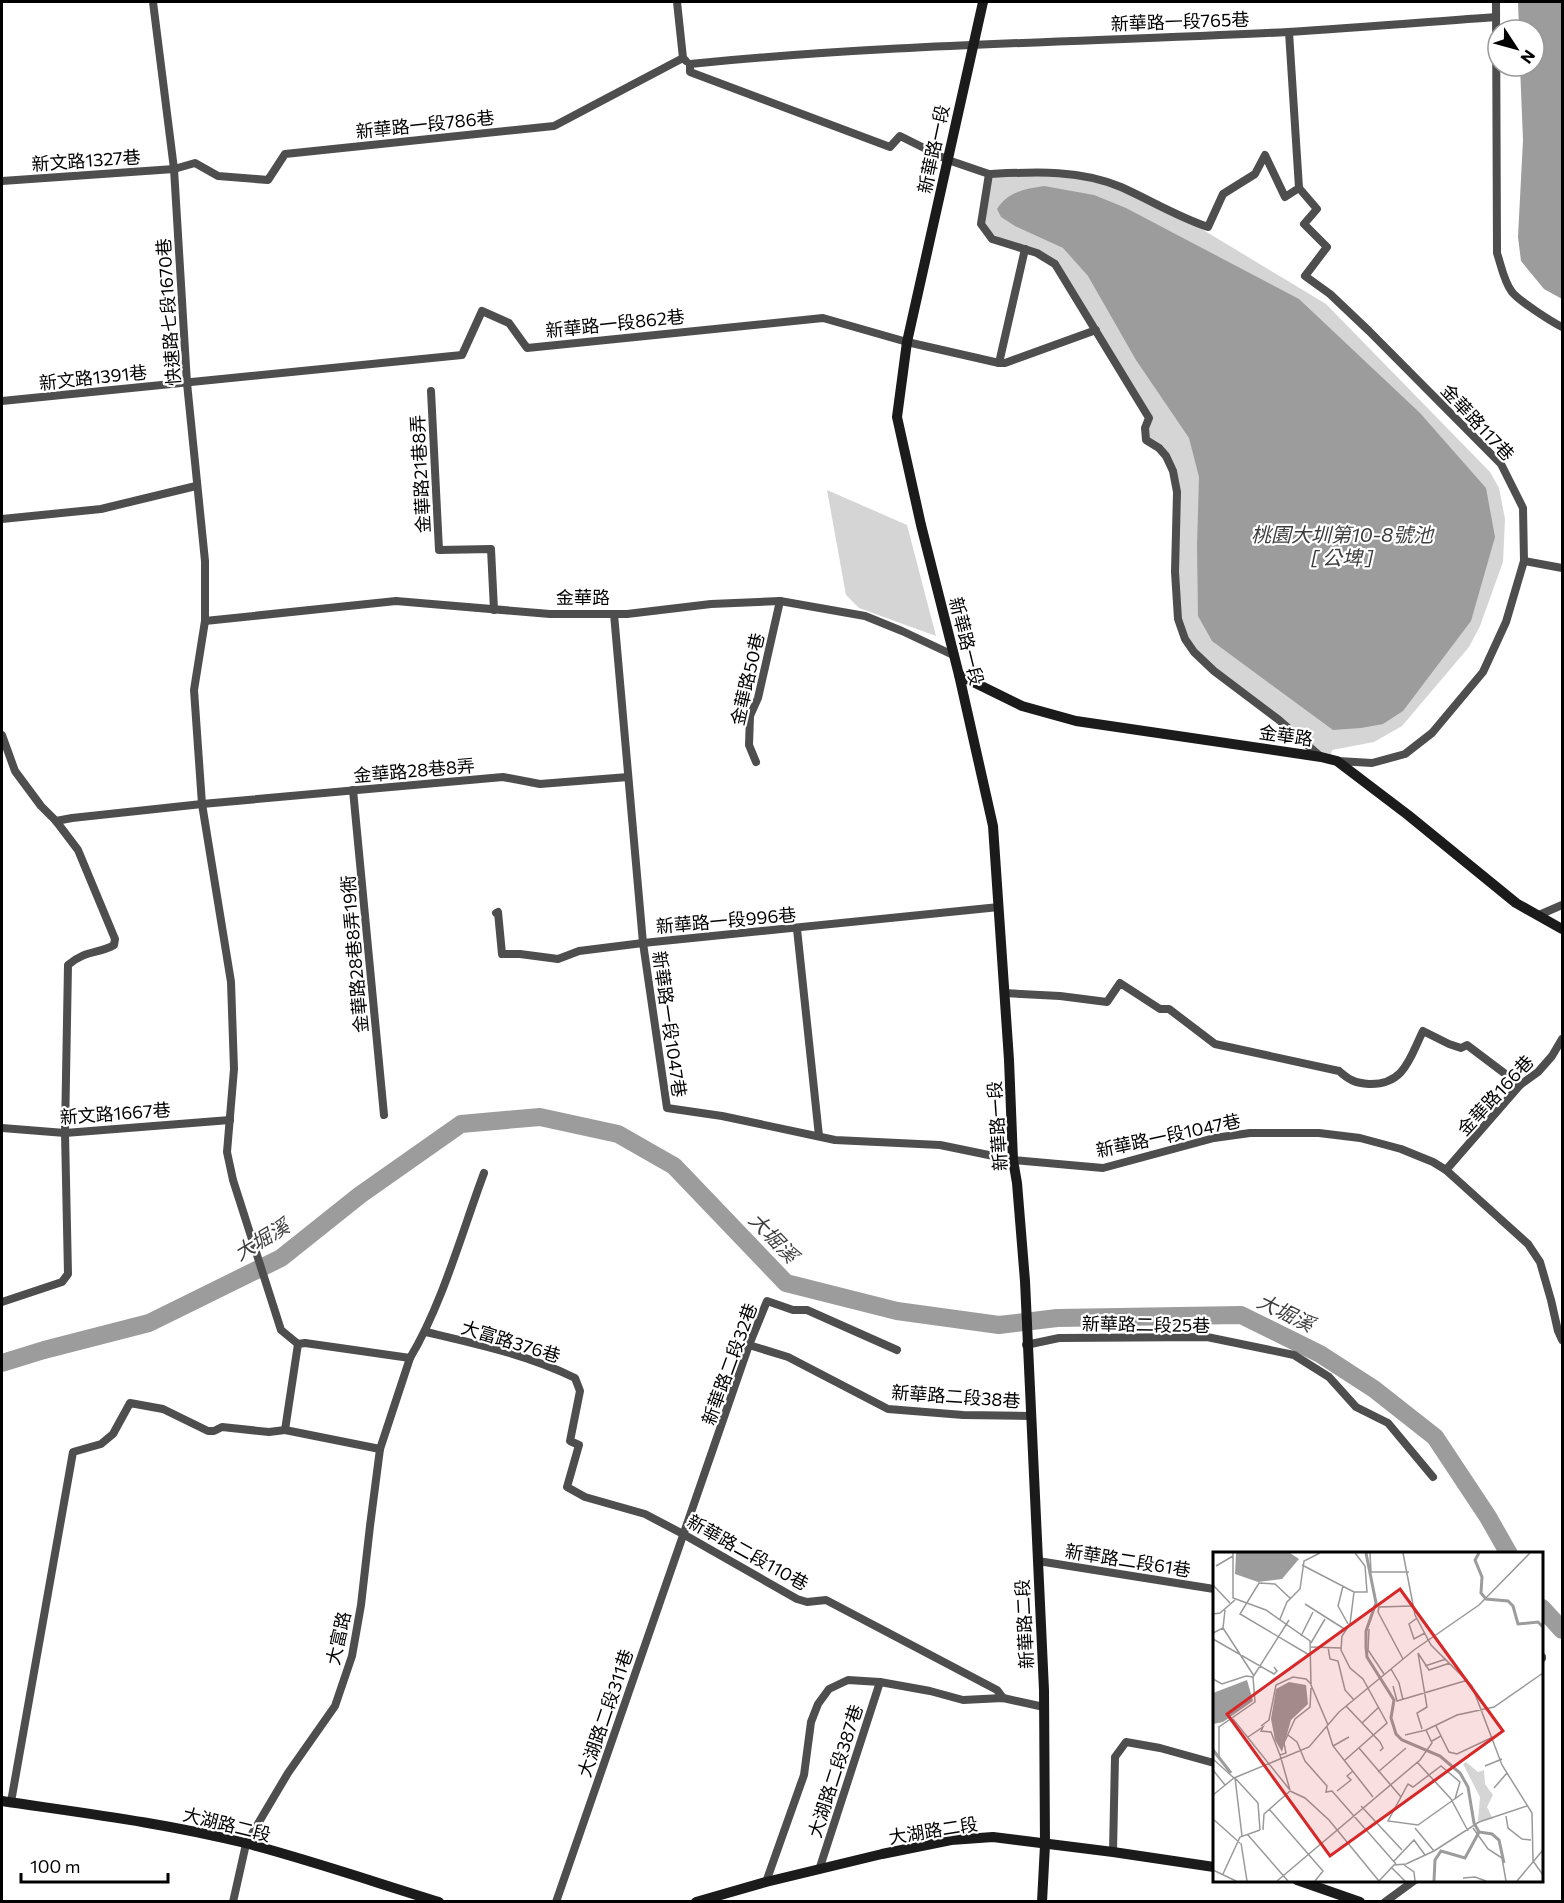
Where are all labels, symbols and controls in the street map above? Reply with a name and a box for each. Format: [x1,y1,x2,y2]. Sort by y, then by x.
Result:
street label: 新華路一段765巷 [1110,8,1250,34]
north arrow [1486,18,1546,78]
text: N [1517,47,1540,68]
street label: 新華路一段 [913,103,953,195]
street label: 新華路一段786巷 [355,106,495,142]
street label: 新文路1327巷 [31,145,141,175]
street label: 快速路七段1670巷 [152,238,184,386]
street label: 新華路一段862巷 [544,305,686,341]
street label: 新文路1391巷 [38,360,148,394]
street label: 金華路117巷 [1437,379,1519,465]
street label: 金華路21巷8弄 [406,414,434,534]
water label: 桃園大圳第10-8號池 [ 公埤 ] [1251,522,1435,569]
street label: 金華路 [556,586,610,608]
street label: 新華路一段 [945,595,989,687]
street label: 金華路50巷 [726,631,768,727]
street label: 金華路 [1258,720,1314,750]
street label: 金華路28巷8弄 [352,754,476,786]
street label: 金華路28巷8弄19衖 [336,874,372,1034]
street label: 新華路一段996巷 [655,903,797,937]
street label: 新華路一段1047巷 [649,949,691,1099]
street label: 金華路166巷 [1452,1050,1538,1140]
street label: 新華路一段 [983,1080,1011,1172]
street label: 新文路1667巷 [59,1098,171,1128]
street label: 新華路一段1047巷 [1094,1109,1242,1161]
water label: 大堀溪 [745,1207,806,1269]
water label: 大堀溪 [229,1212,295,1265]
water label: 大堀溪 [1254,1288,1321,1337]
street label: 新華路二段32巷 [697,1300,761,1428]
street label: 新華路二段25巷 [1082,1312,1210,1336]
street label: 大富路376巷 [459,1315,563,1367]
street label: 新華路二段38巷 [891,1381,1021,1411]
street label: 新華路二段110巷 [684,1510,812,1594]
street label: 新華路二段61巷 [1064,1539,1192,1581]
inset map [1213,1552,1543,1882]
street label: 新華路二段 [1011,1578,1037,1670]
street label: 大富路 [321,1609,355,1667]
street label: 大湖路二段311巷 [573,1646,637,1780]
street label: 大湖路二段387巷 [803,1702,867,1840]
street label: 大湖路二段 [181,1802,273,1846]
street label: 大湖路二段 [887,1812,979,1848]
scale bar [21,1846,168,1884]
text: 100 m [30,1855,80,1877]

